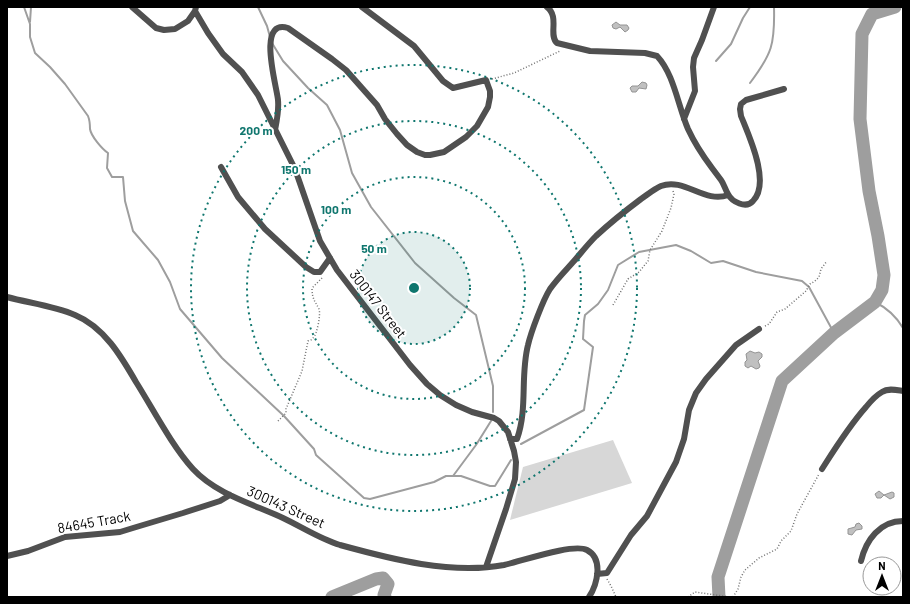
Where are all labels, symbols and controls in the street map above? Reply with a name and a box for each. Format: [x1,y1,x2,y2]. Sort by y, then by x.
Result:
text: 200 m [240,123,272,137]
text: 150 m [281,162,311,176]
text: 100 m [321,202,351,216]
text: 50 m [361,241,387,255]
street label: 300147 Street [346,266,410,341]
centre of rings [407,281,421,295]
street label: 300143 Street [245,482,328,531]
street label: 84645 Track [56,507,132,536]
north arrow [862,556,902,596]
text: N [878,559,886,572]

